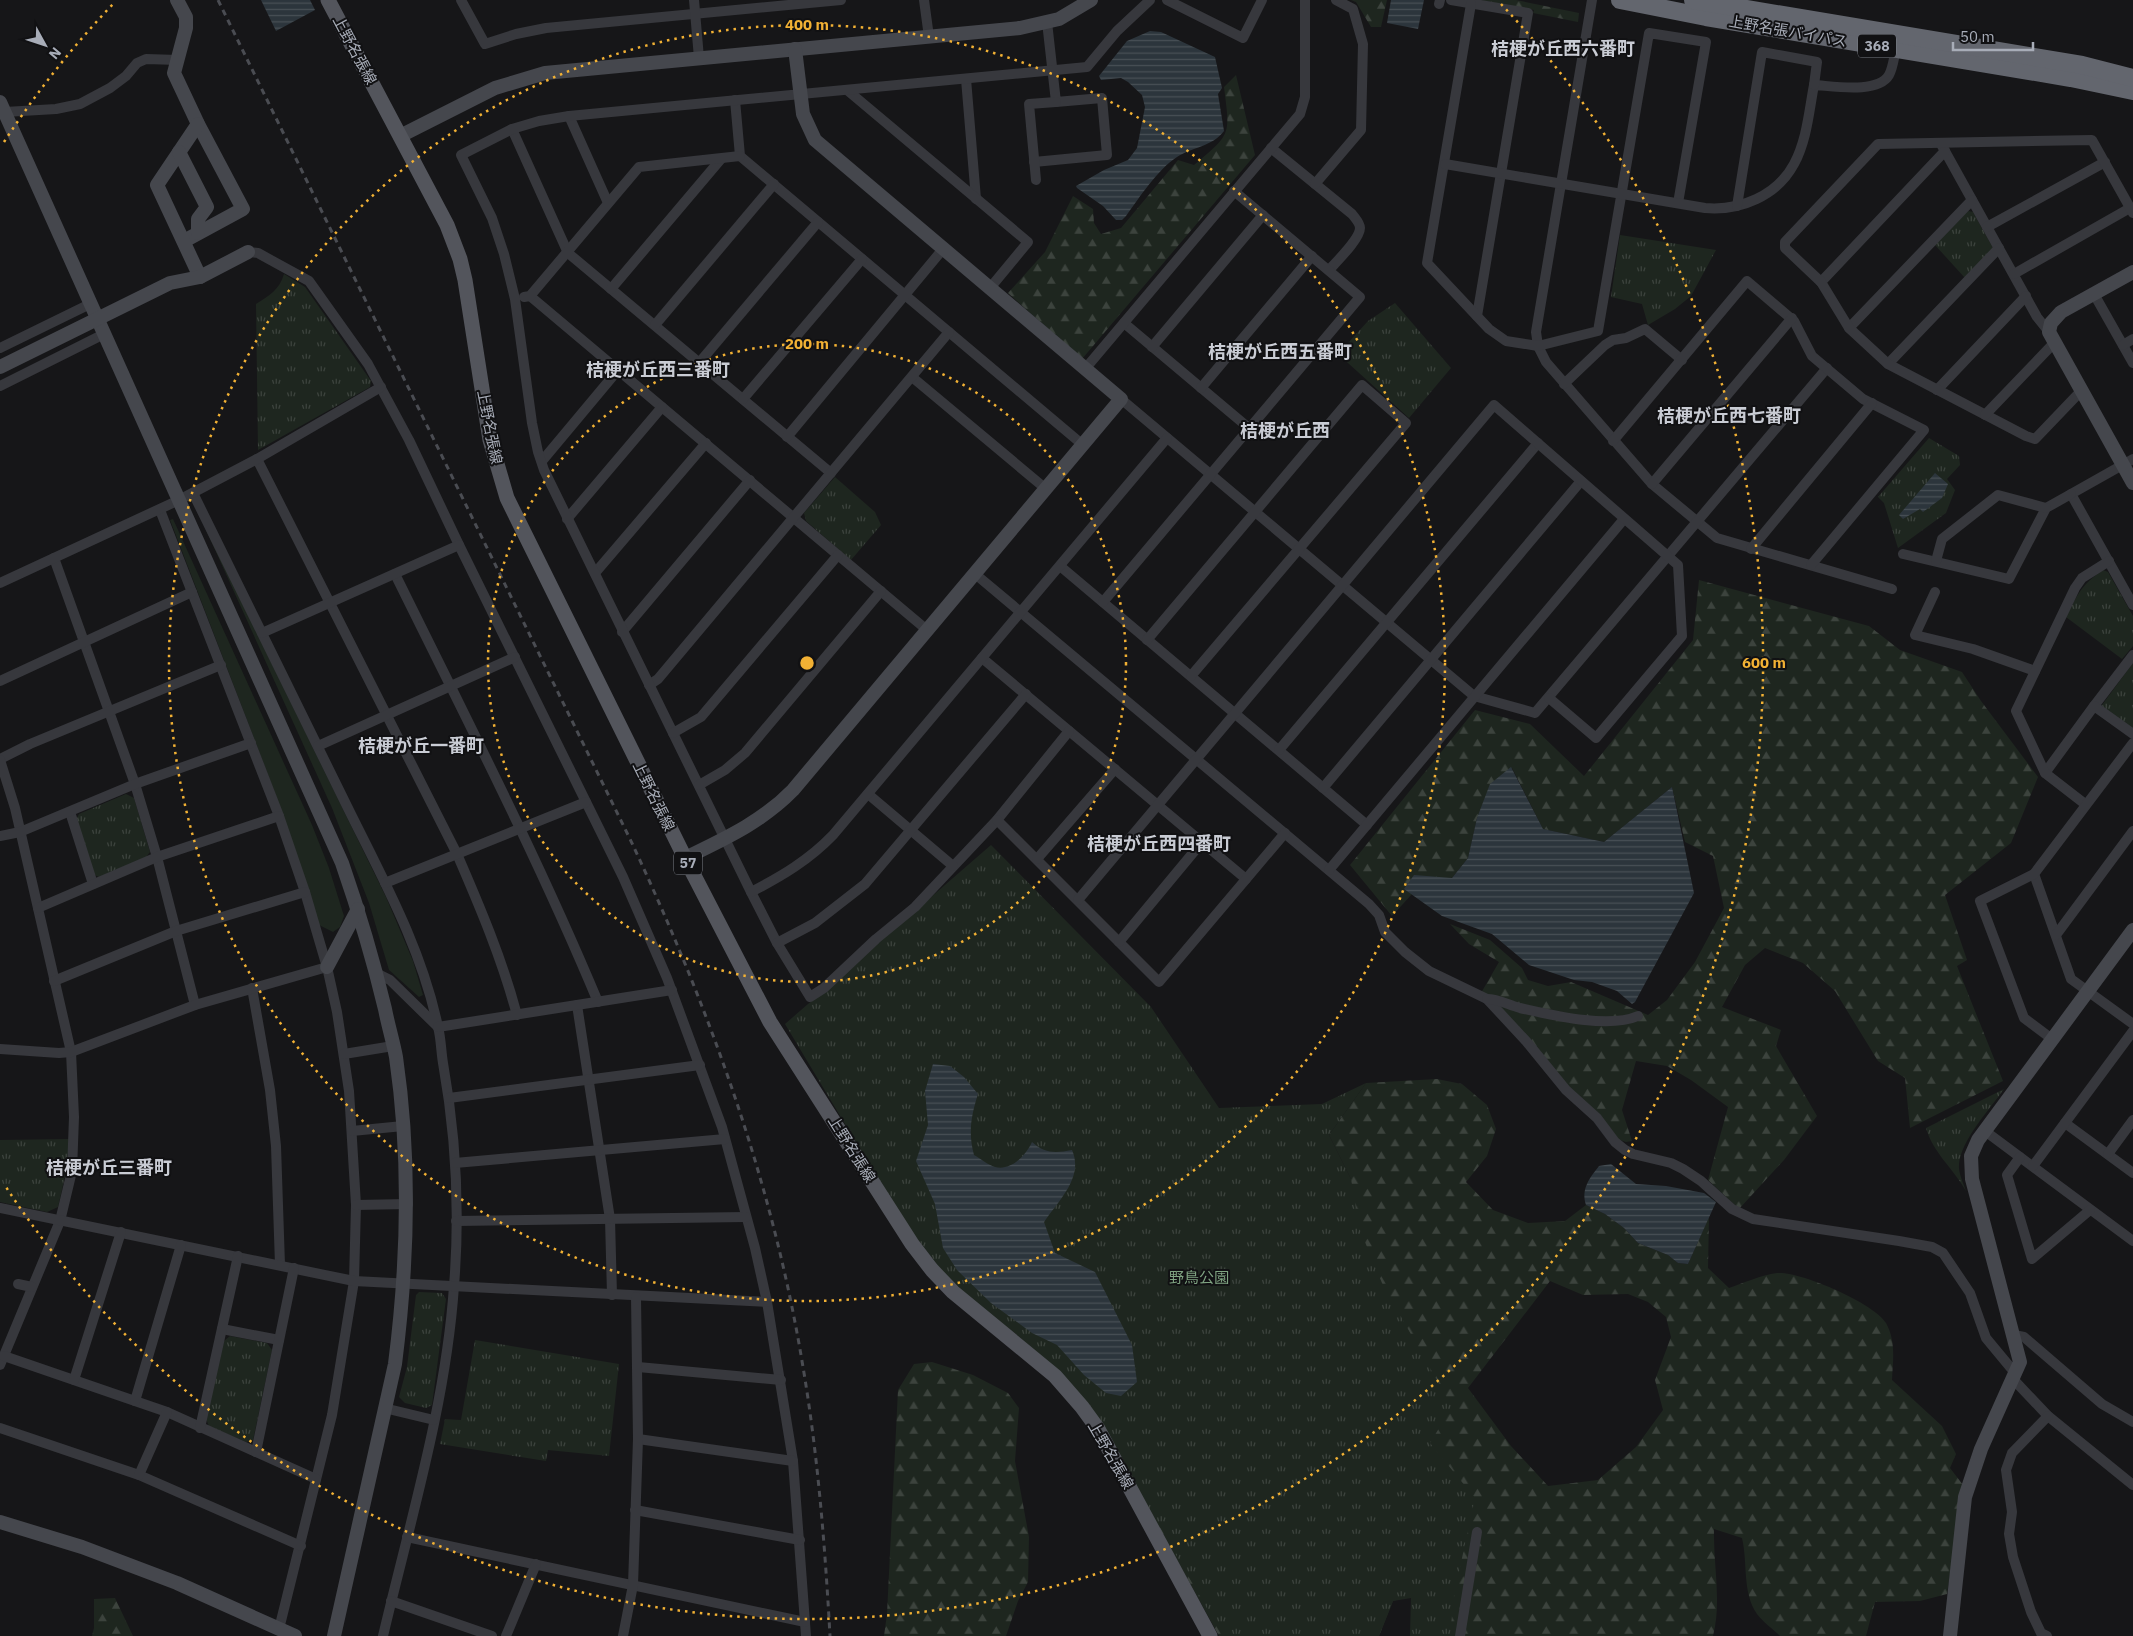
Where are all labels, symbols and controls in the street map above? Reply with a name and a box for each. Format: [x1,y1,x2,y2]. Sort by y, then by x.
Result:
street label: 上野名張バイパス [1727,11,1849,51]
street label: 上野名張線 [329,12,381,88]
text: 400 m [785,15,829,34]
north arrow [20,20,70,70]
scale bar [1953,20,2033,52]
text: 50 m [1960,27,1995,46]
road number: 368 [1858,34,1896,58]
district label: 桔梗が丘西六番町 [1491,37,1635,60]
text: N [45,44,65,63]
text: 200 m [785,334,829,353]
district label: 桔梗が丘西五番町 [1208,340,1352,363]
district label: 桔梗が丘西三番町 [586,358,730,381]
street label: 上野名張線 [474,388,506,466]
district label: 桔梗が丘西七番町 [1657,404,1801,427]
district label: 桔梗が丘西 [1240,419,1330,442]
text: 600 m [1742,653,1786,672]
centre of rings [798,654,816,672]
district label: 桔梗が丘一番町 [358,734,484,757]
street label: 上野名張線 [629,758,679,834]
district label: 桔梗が丘西四番町 [1087,832,1231,855]
road number: 57 [674,851,702,874]
street label: 上野名張線 [824,1112,880,1186]
district label: 桔梗が丘三番町 [46,1156,172,1179]
park label: 野鳥公園 [1169,1268,1229,1287]
street label: 上野名張線 [1084,1418,1138,1492]

